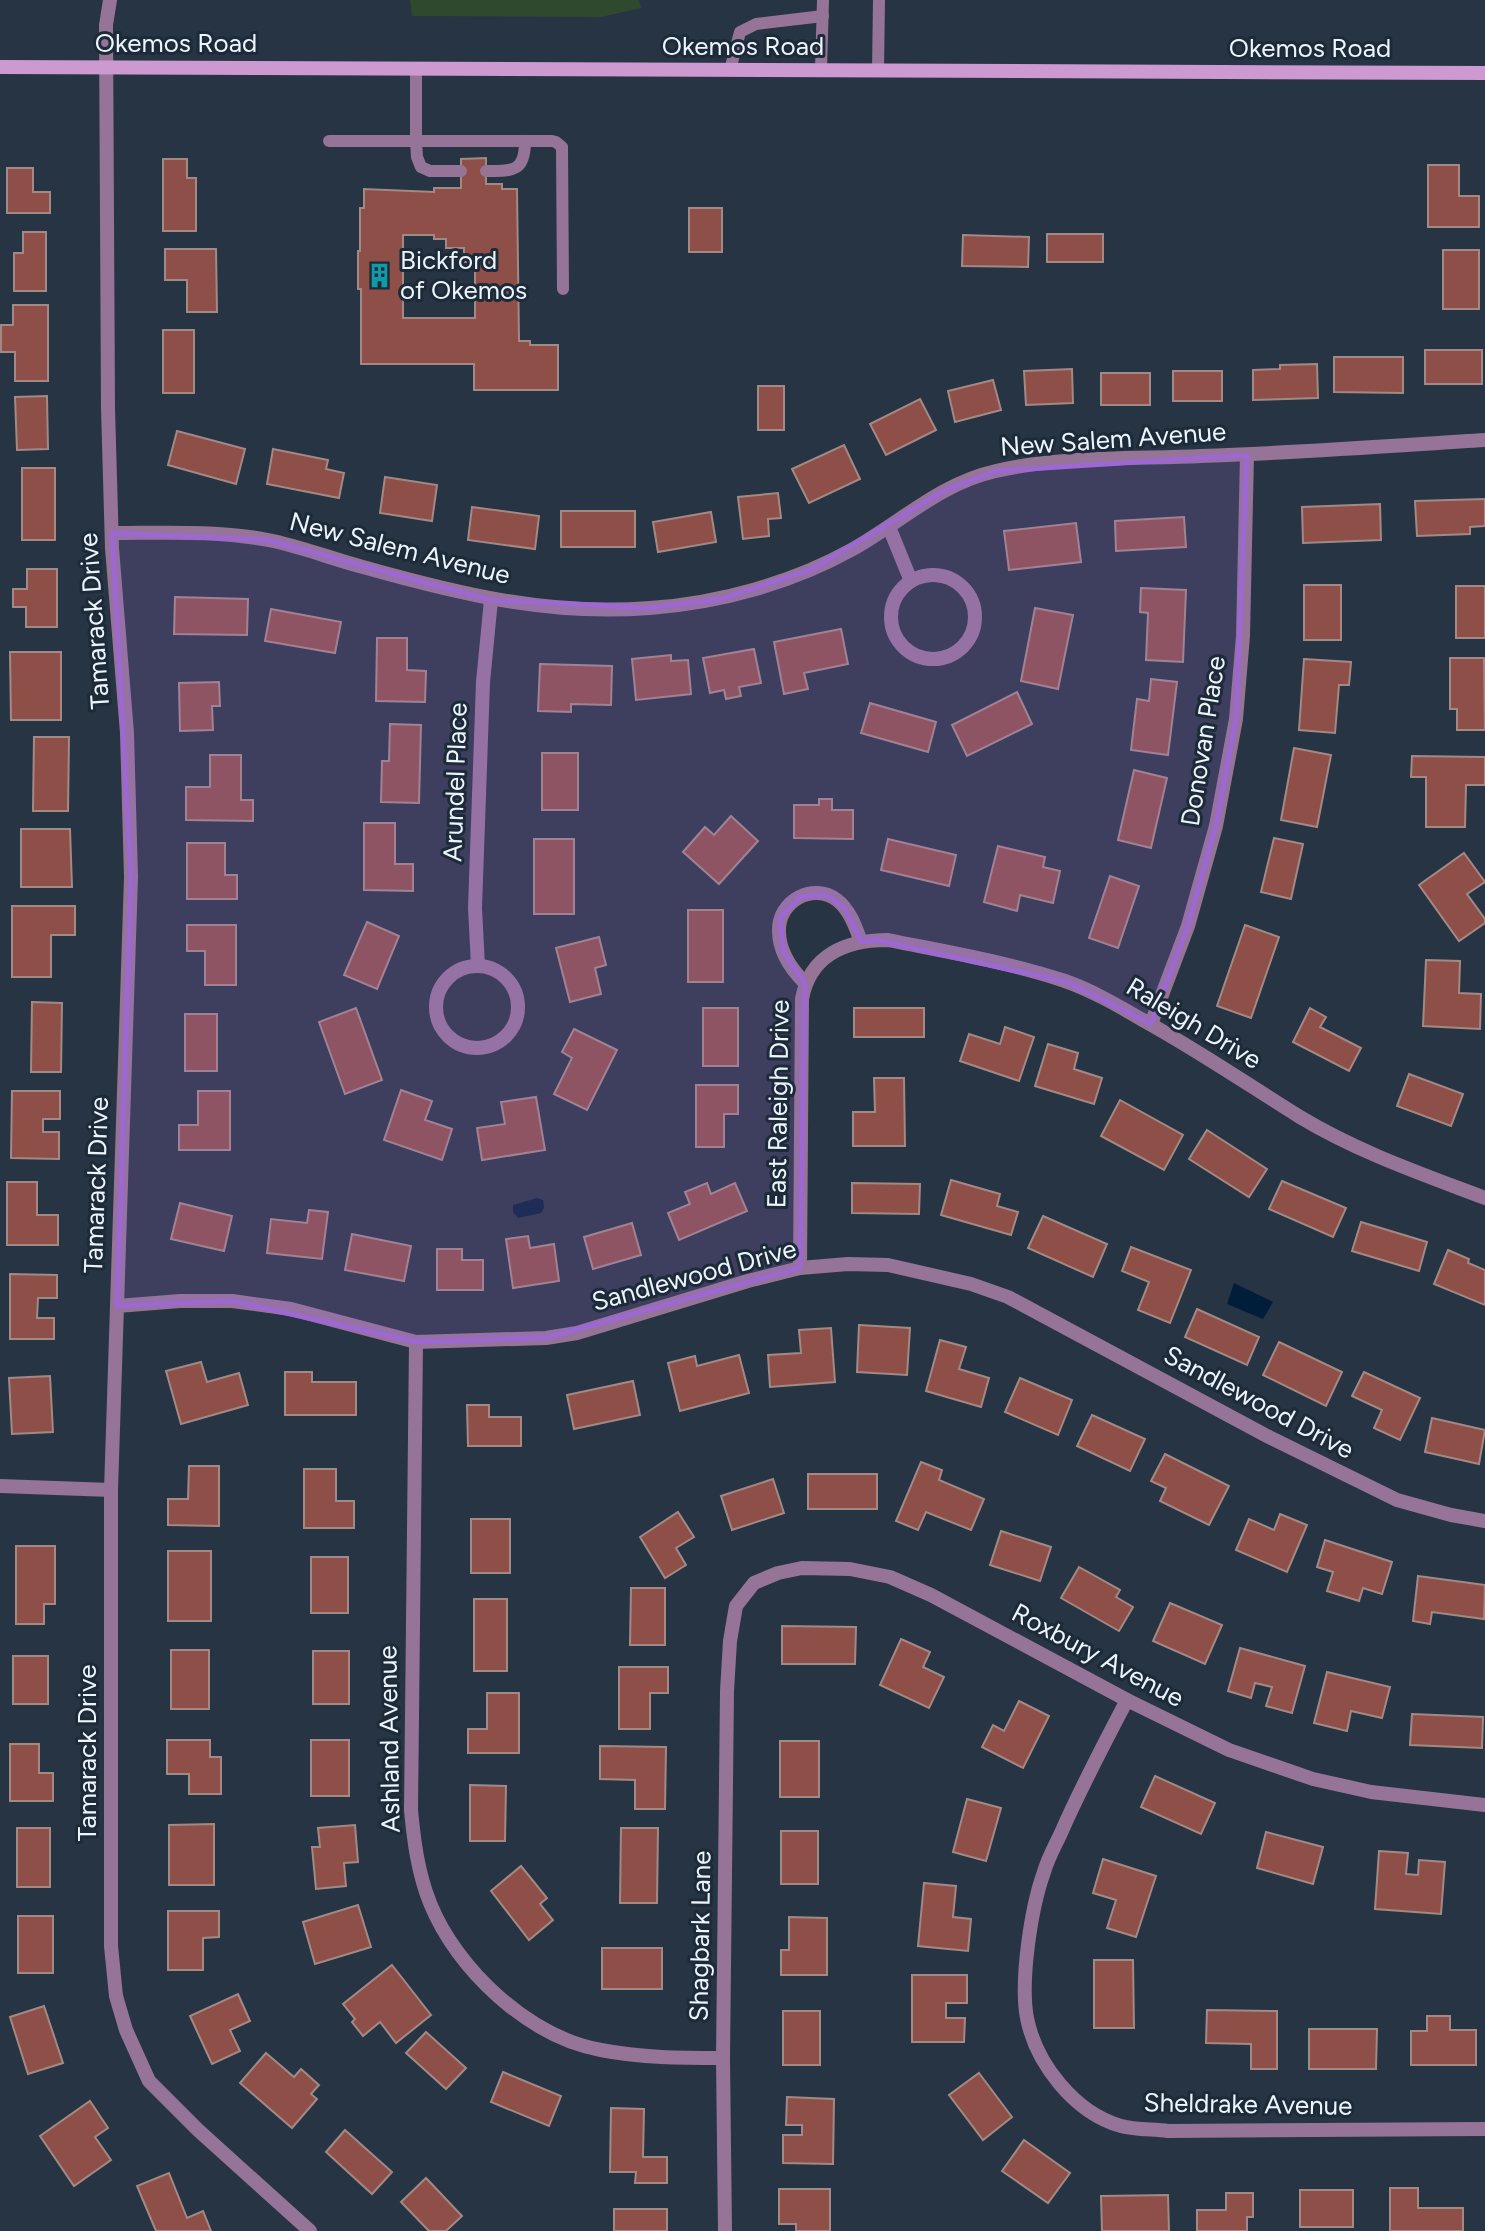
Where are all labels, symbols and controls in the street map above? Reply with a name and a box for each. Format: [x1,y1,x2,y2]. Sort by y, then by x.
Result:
street label: Okemos Road [95,27,257,59]
street label: Okemos Road [662,30,824,62]
street label: Okemos Road [1229,32,1391,64]
place label: Bickford of Okemos [400,244,527,306]
building icon: Bickford of Okemos [366,261,394,289]
street label: New Salem Avenue [999,415,1227,463]
street label: New Salem Avenue [286,505,514,591]
street label: Tamarack Drive [72,532,116,710]
street label: Donovan Place [1174,654,1232,828]
street label: Arundel Place [436,702,474,862]
street label: Raleigh Drive [1121,970,1267,1076]
street label: East Raleigh Drive [760,999,796,1209]
street label: Tamarack Drive [77,1096,115,1274]
street label: Sandlewood Drive [588,1232,800,1318]
street label: Sandlewood Drive [1159,1338,1359,1466]
street label: Roxbury Avenue [1007,1596,1189,1714]
street label: Ashland Avenue [371,1645,407,1833]
street label: Tamarack Drive [71,1665,103,1841]
street label: Shagbark Lane [683,1850,717,2022]
street label: Sheldrake Avenue [1143,2086,1353,2122]

